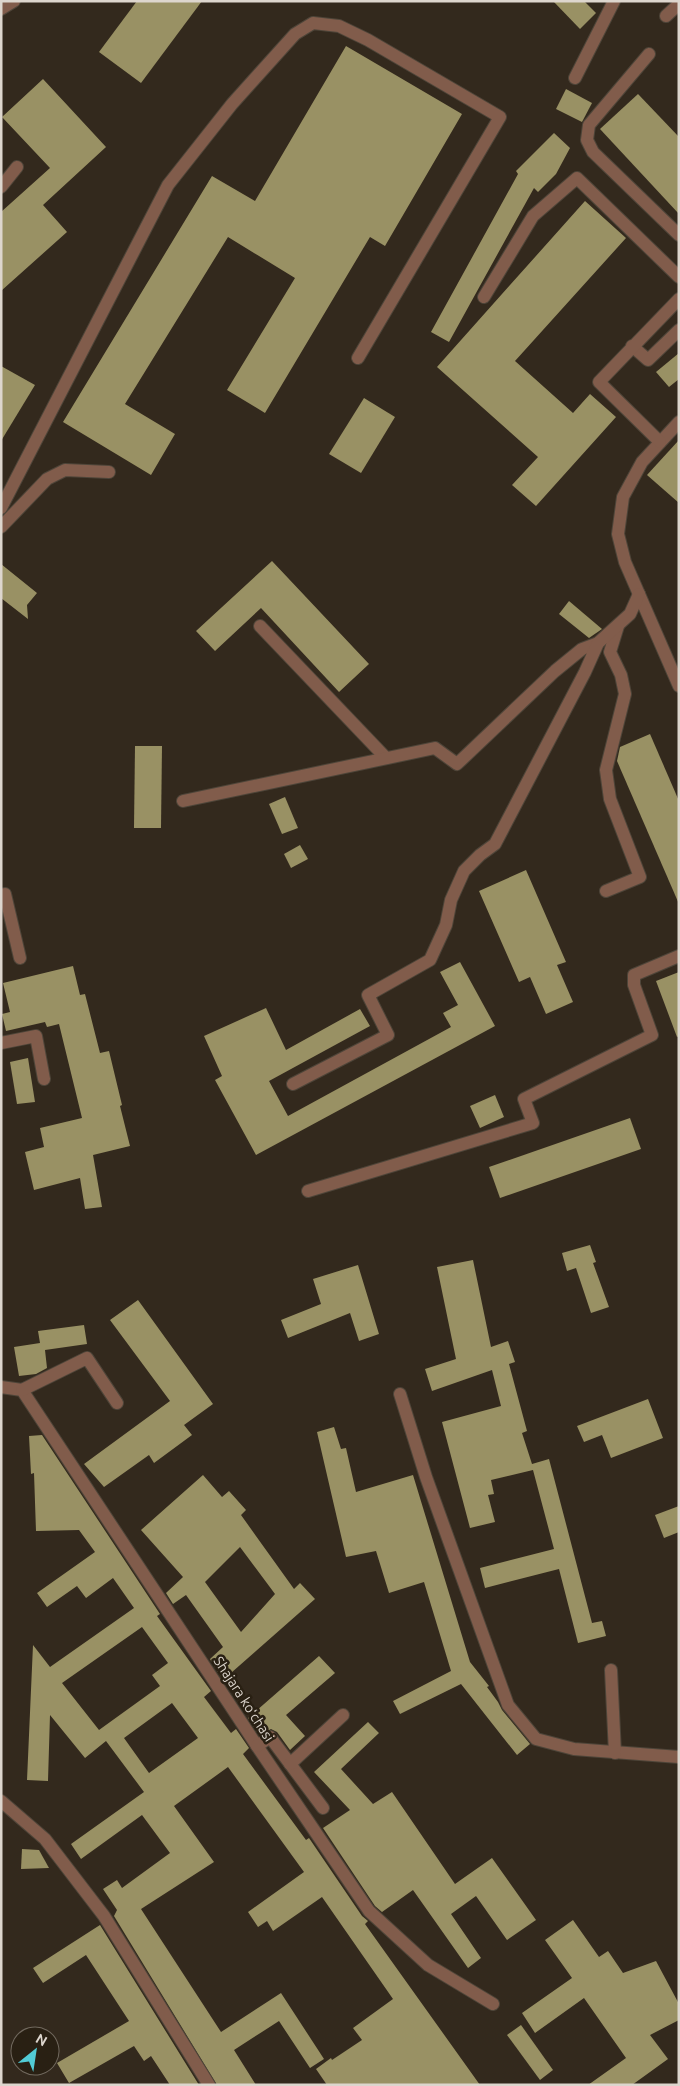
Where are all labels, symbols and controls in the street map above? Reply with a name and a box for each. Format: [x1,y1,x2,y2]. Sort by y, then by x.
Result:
street label: Shajara koʻchasi [211,1654,277,1744]
north arrow [10,2026,60,2076]
text: N [33,2030,50,2049]

